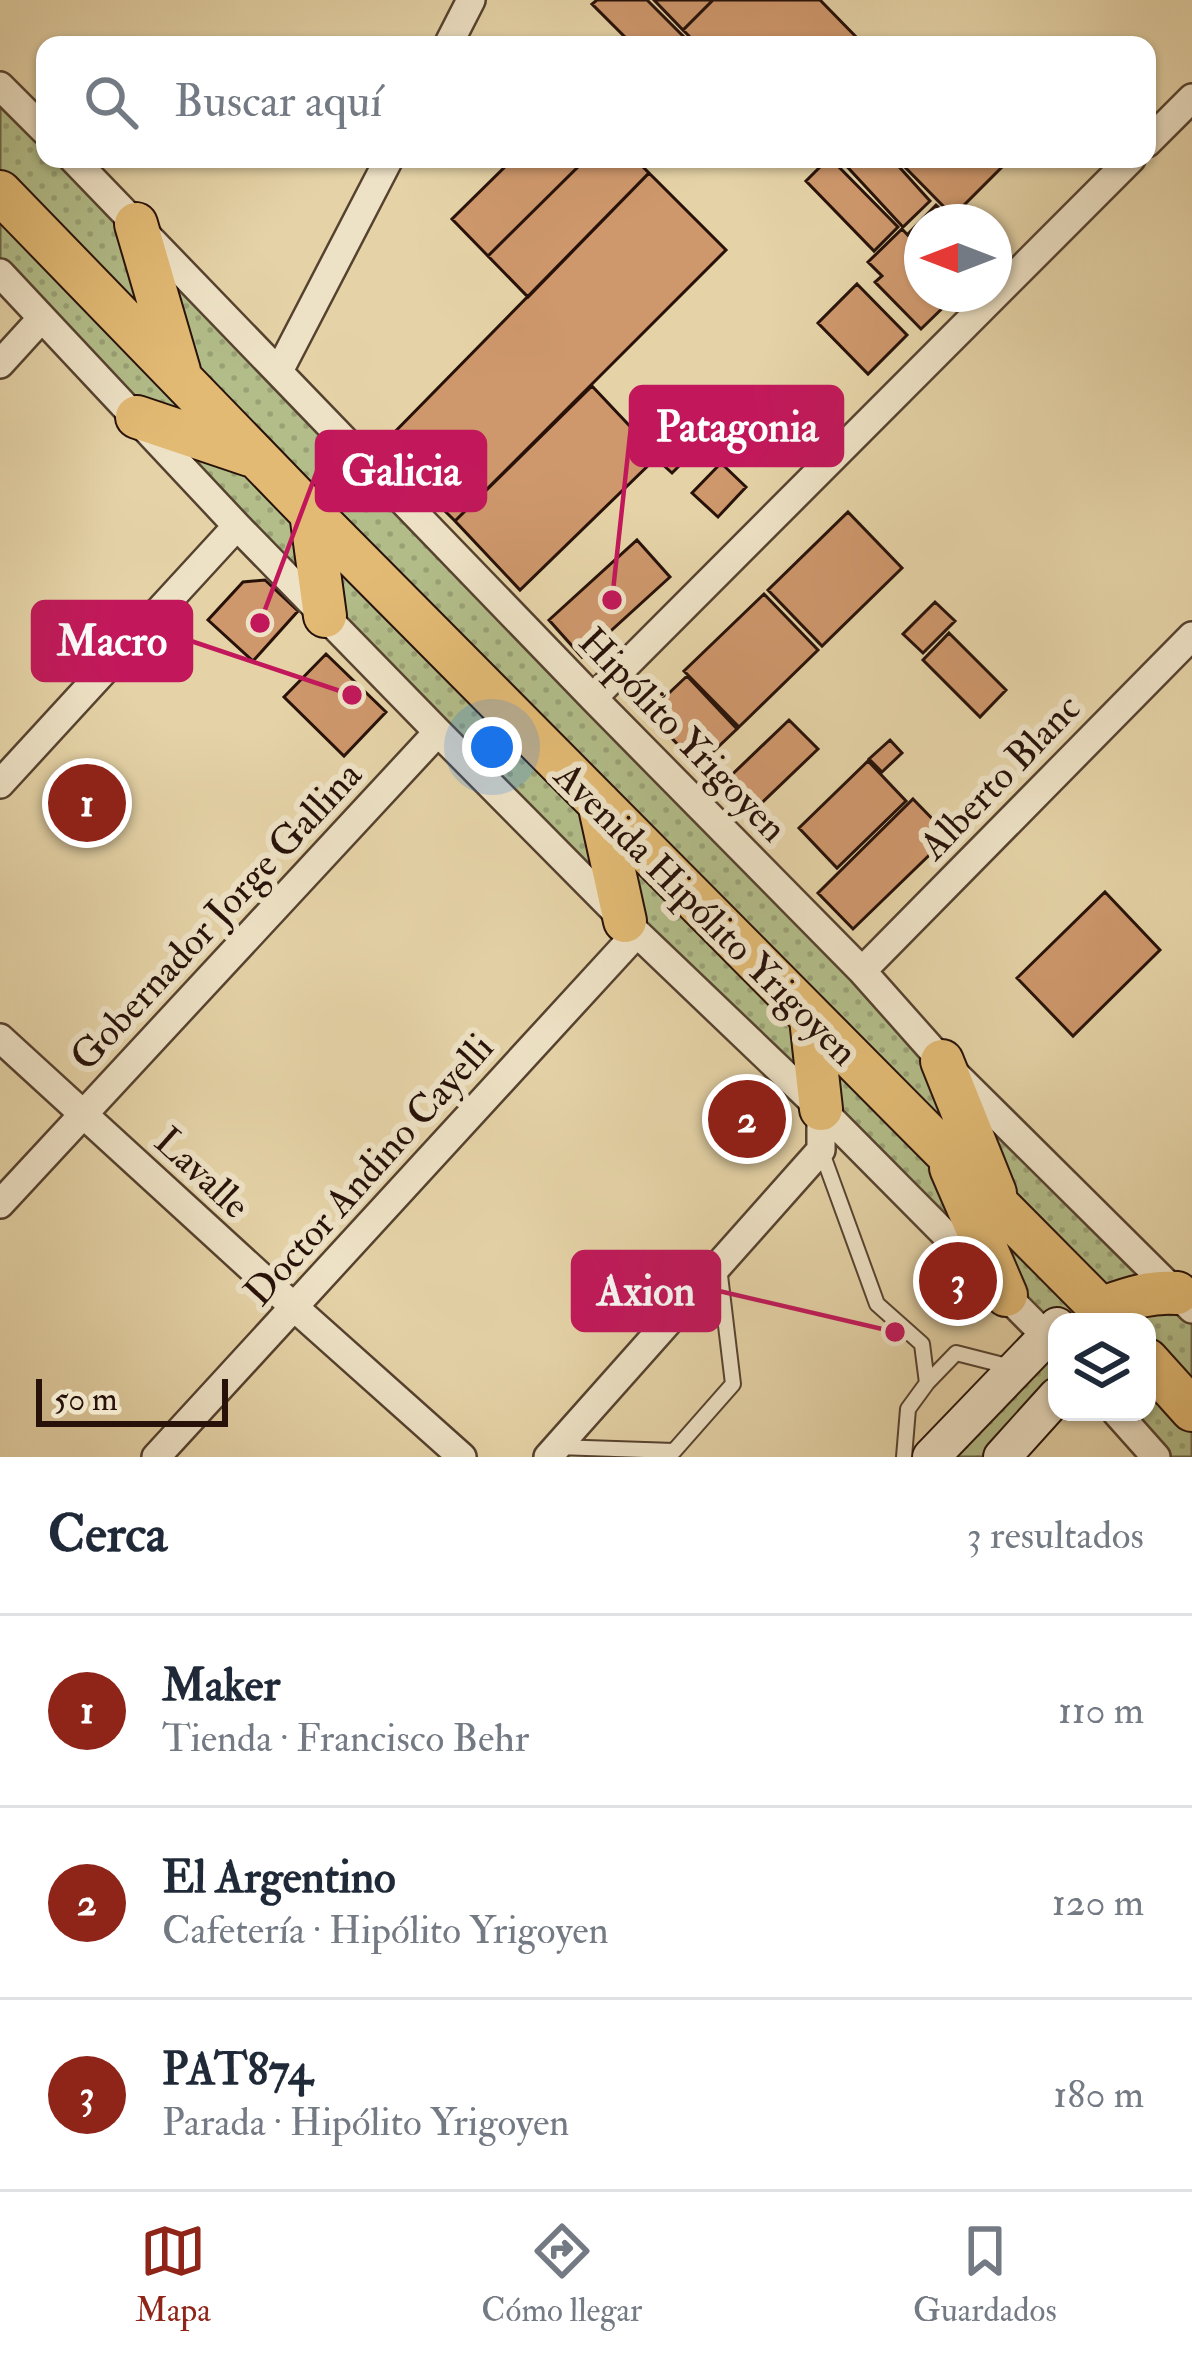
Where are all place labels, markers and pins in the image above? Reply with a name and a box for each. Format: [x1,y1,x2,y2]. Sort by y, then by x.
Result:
callout: Patagonia [631,387,842,465]
callout: Galicia [317,432,485,510]
callout: Macro [33,602,191,680]
pin: 1 [48,758,126,848]
pin: 2 [708,1074,786,1164]
pin: 3 [919,1236,997,1326]
callout: Axion [573,1252,719,1330]

